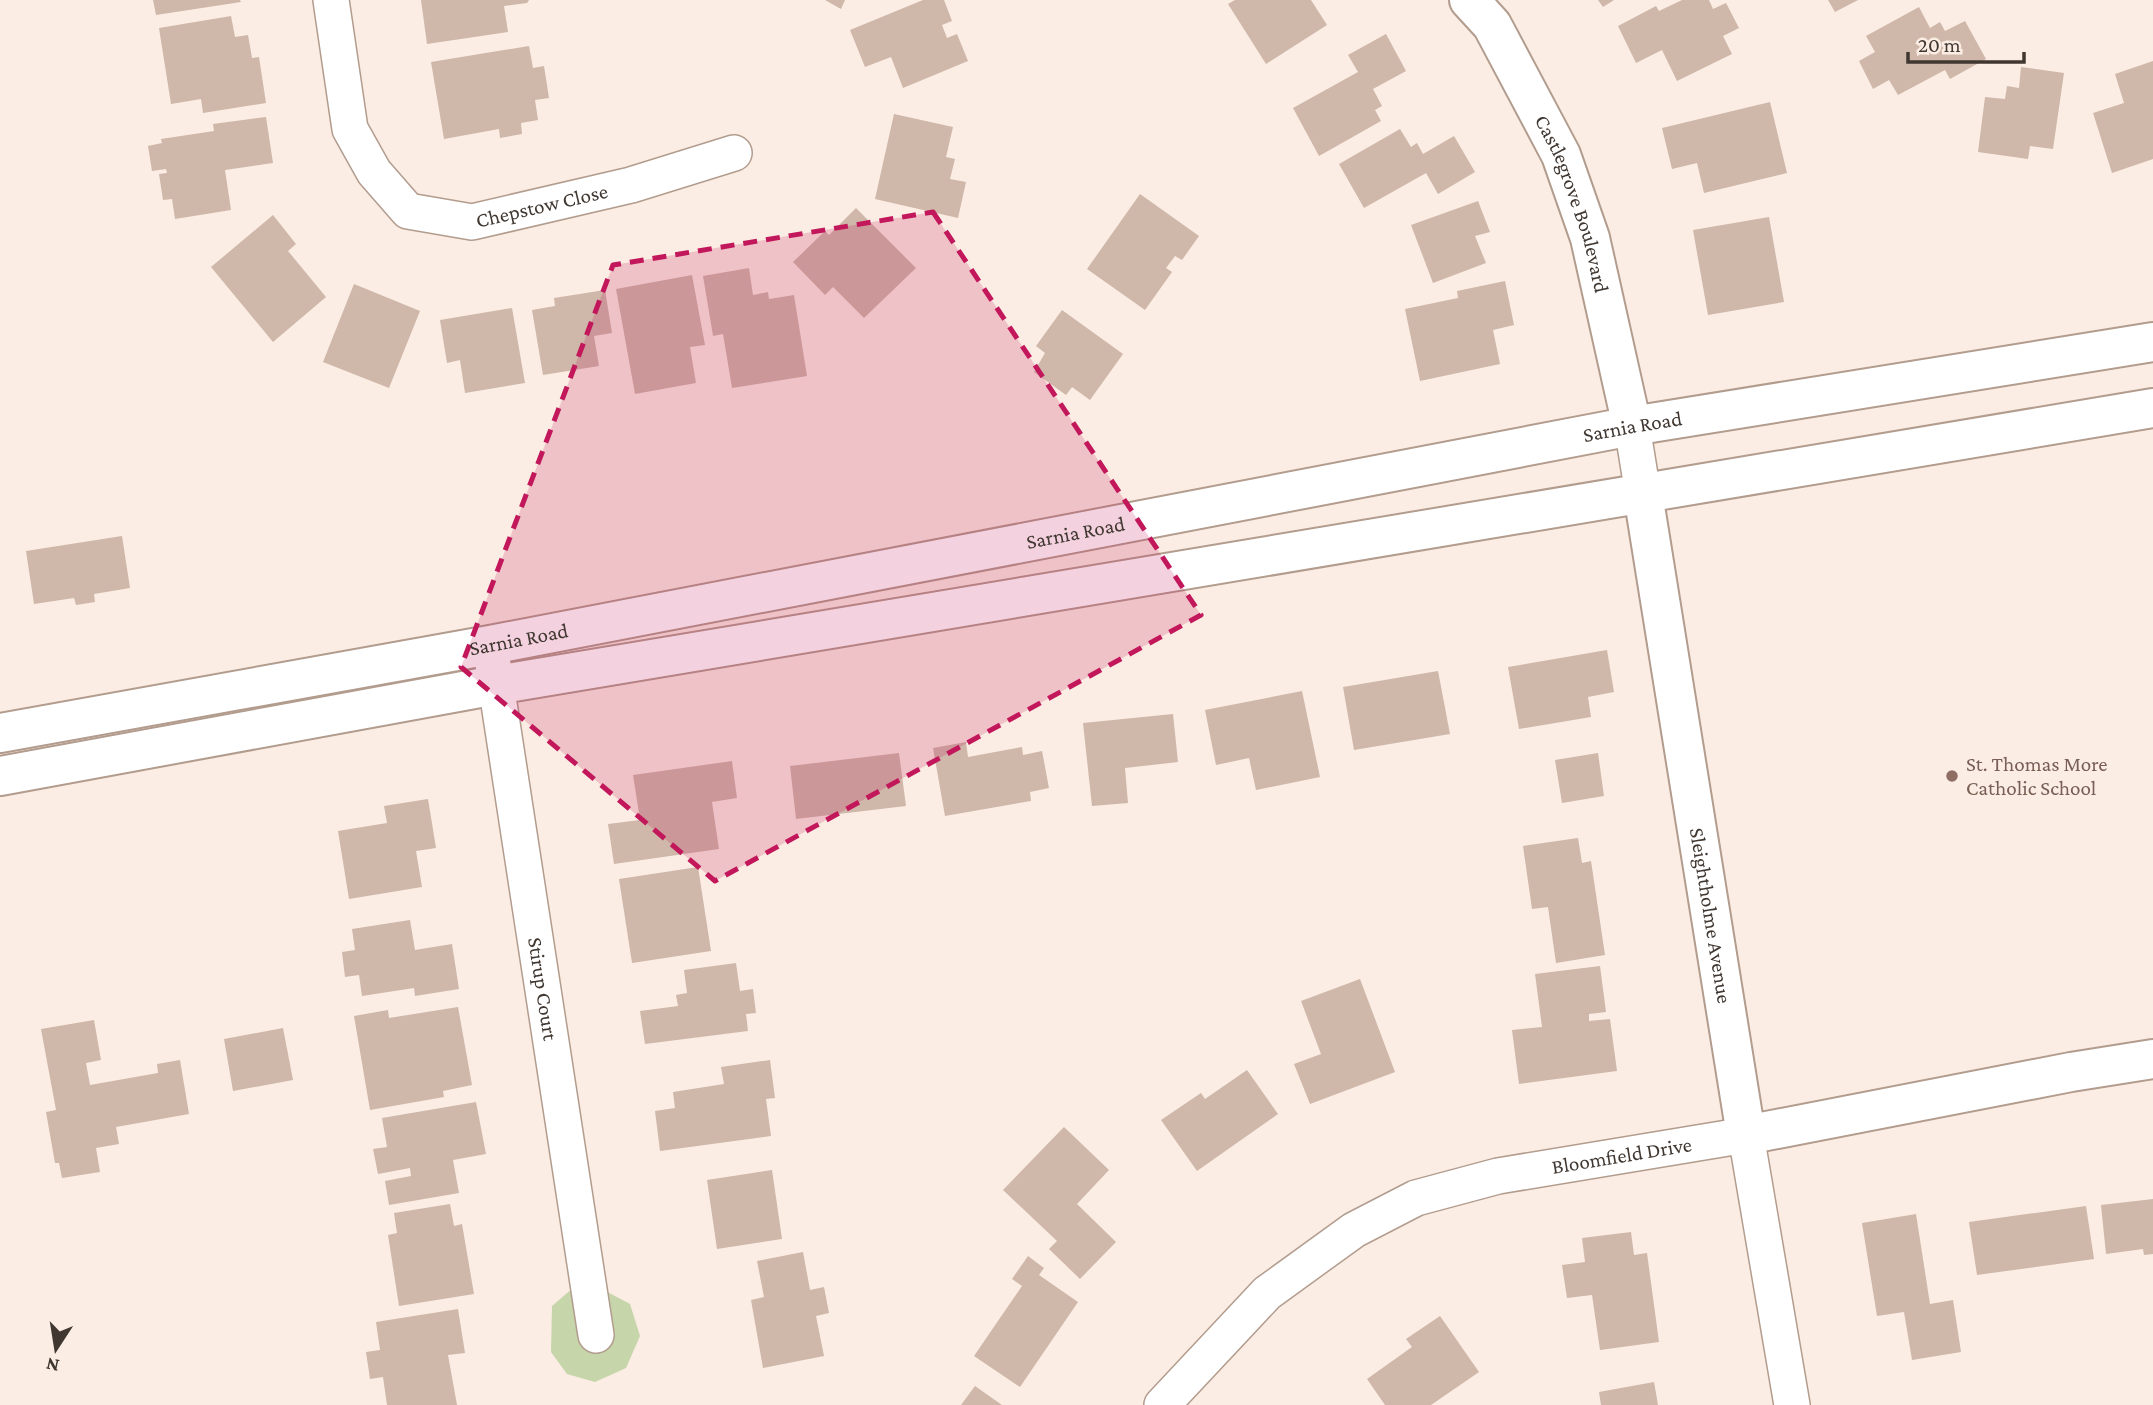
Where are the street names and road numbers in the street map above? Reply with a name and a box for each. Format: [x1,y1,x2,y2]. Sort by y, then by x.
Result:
street label: Castlegrove Boulevard [1530,111,1614,295]
street label: Chepstow Close [474,179,610,233]
street label: Sarnia Road [1581,406,1684,447]
street label: Sarnia Road [1024,512,1127,554]
street label: Sarnia Road [467,618,570,661]
street label: Sleightholme Avenue [1685,826,1737,1005]
street label: Stirup Court [523,936,563,1043]
street label: Bloomfield Drive [1550,1132,1693,1179]

